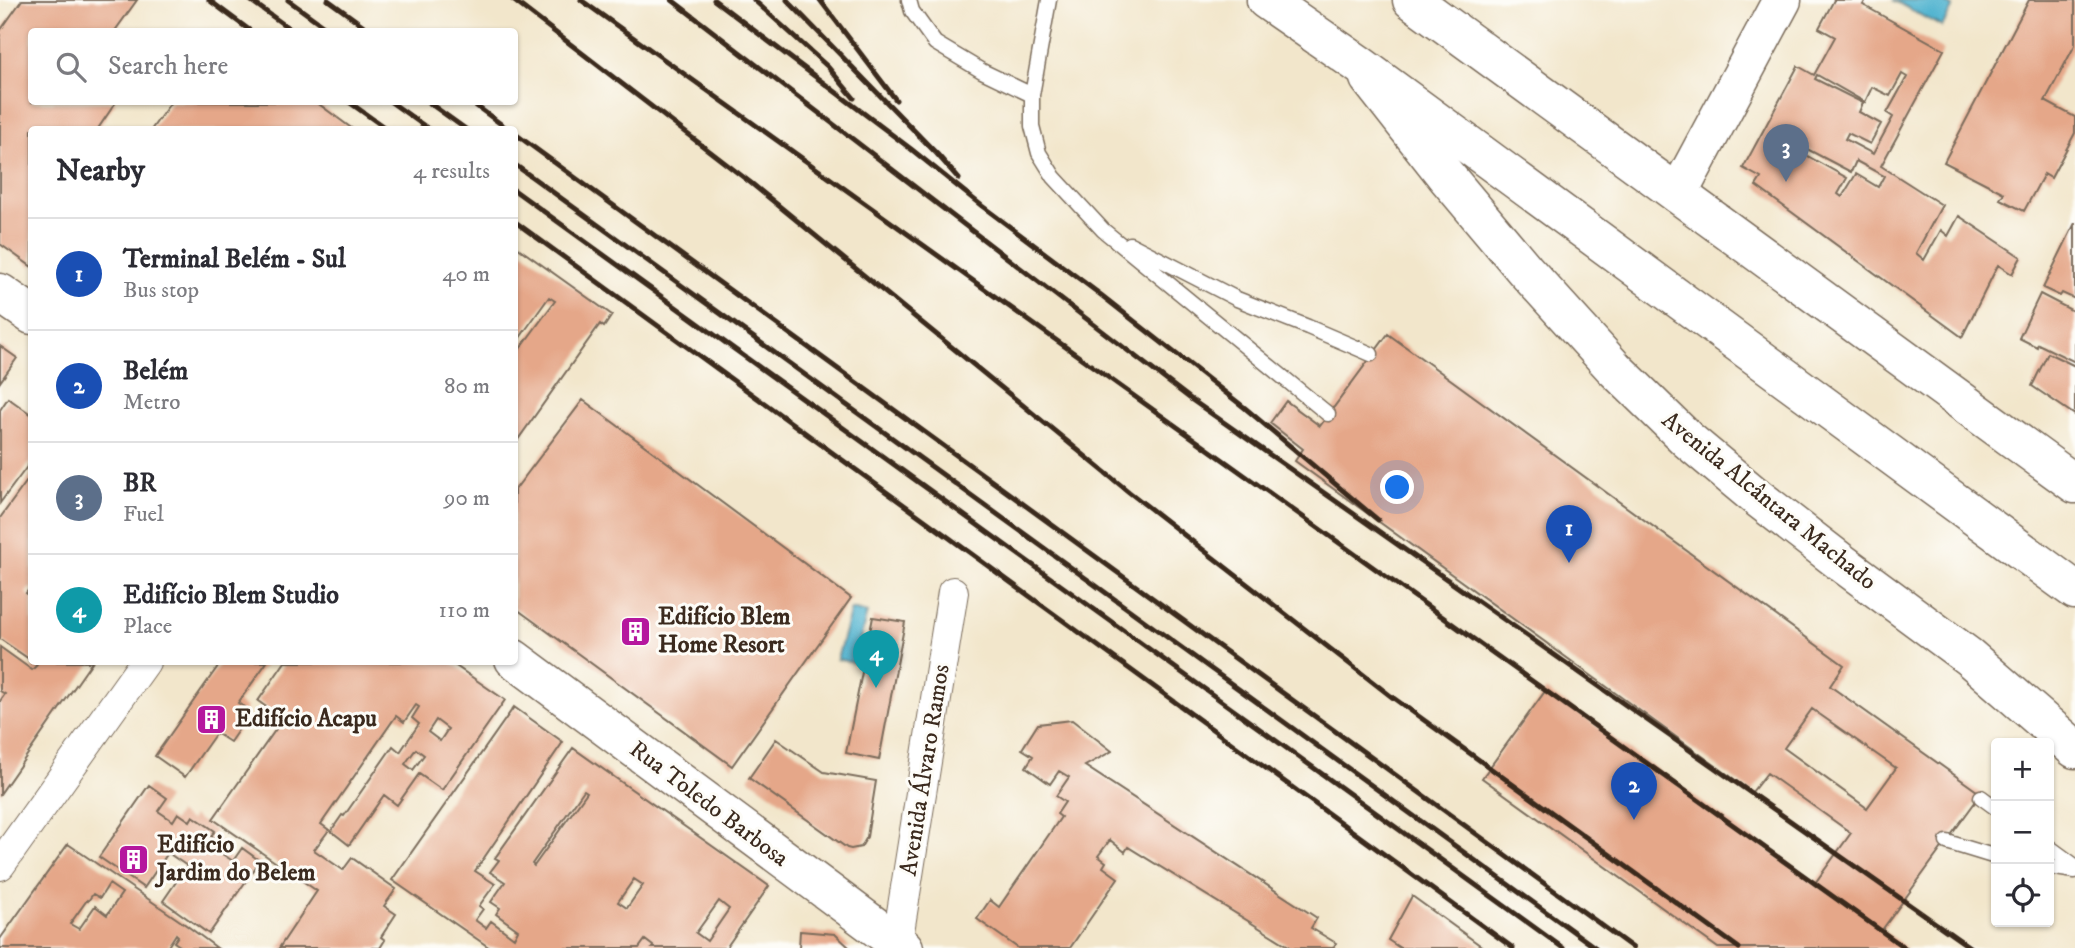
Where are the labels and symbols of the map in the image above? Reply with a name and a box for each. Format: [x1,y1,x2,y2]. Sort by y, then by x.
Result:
pin: 3 [1763,124,1809,182]
street label: Avenida Alcântara Machado [1656,405,1882,597]
your location [1380,470,1414,504]
pin: 1 [1546,505,1592,563]
place label: Edifício Blem Home Resort [658,602,791,660]
building icon: Edifício Blem Home Resort [618,614,652,648]
pin: 4 [853,630,899,688]
street label: Avenida Álvaro Ramos [892,662,957,878]
building icon: Edifício Acapu [195,702,229,736]
place label: Edifício Acapu [235,704,377,734]
street label: Rua Toledo Barbosa [624,734,795,874]
pin: 2 [1611,762,1657,820]
place label: Edifício Jardim do Belem [154,830,315,888]
building icon: Edifício Jardim do Belem [117,842,151,876]

